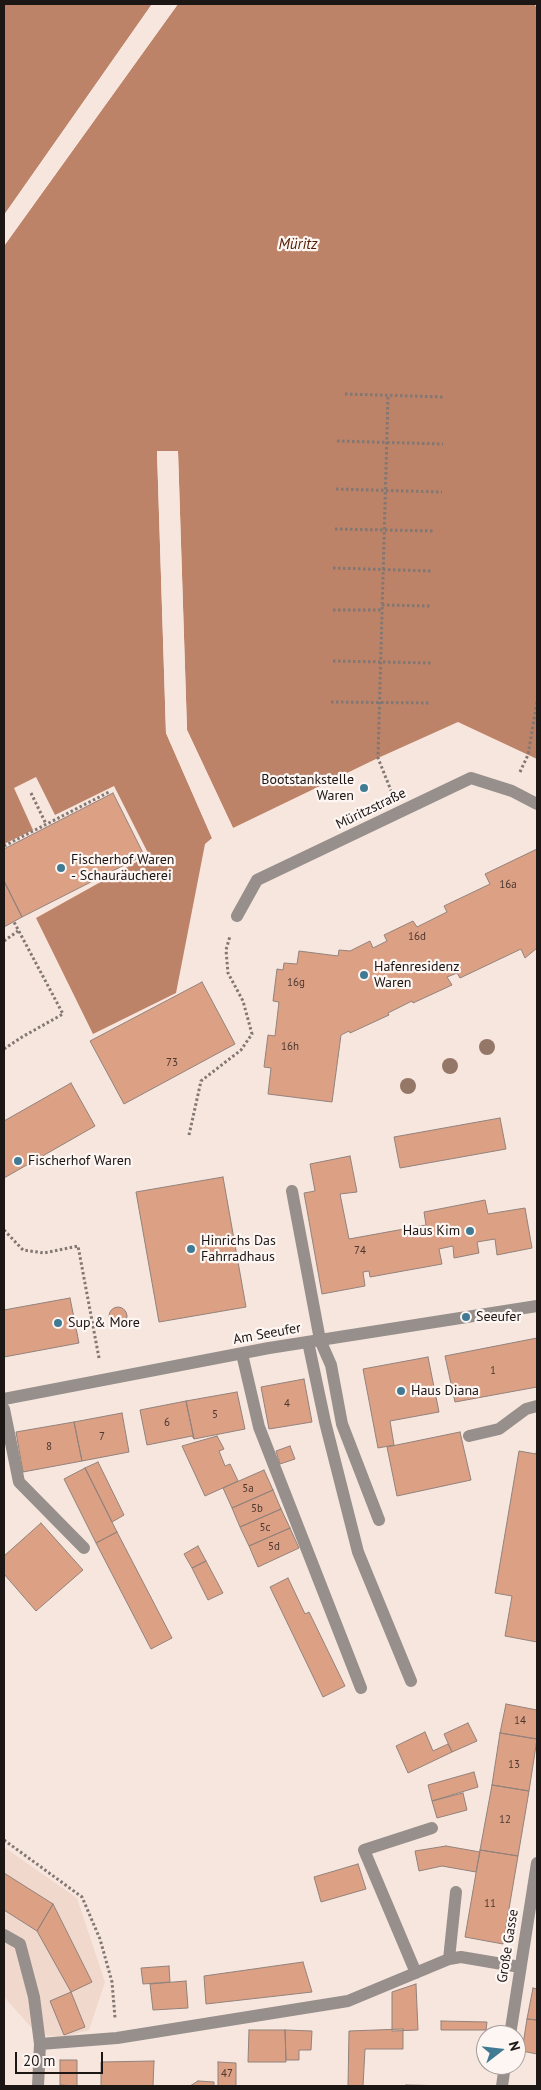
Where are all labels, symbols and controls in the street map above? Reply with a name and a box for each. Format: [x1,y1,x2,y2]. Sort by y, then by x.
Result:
water label: Müritz [279,236,317,254]
place label: Bootstankstelle Waren [261,772,354,804]
marker: Bootstankstelle Waren [358,782,370,794]
street label: Müritzstraße [333,785,409,833]
place label: Fischerhof Waren - Schauräucherei [71,852,174,884]
marker: Fischerhof Waren - Schauräucherei [55,862,67,874]
house number: 16a [499,878,517,892]
house number: 16d [408,930,426,944]
place label: Hafenresidenz Waren [374,959,460,992]
marker: Hafenresidenz Waren [358,969,370,981]
house number: 16g [287,976,305,990]
house number: 16h [281,1040,299,1054]
house number: 73 [166,1056,178,1070]
place label: Fischerhof Waren [28,1153,131,1169]
marker: Fischerhof Waren [12,1155,24,1167]
place label: Haus Kim [403,1223,460,1239]
marker: Haus Kim [464,1225,476,1237]
place label: Hinrichs Das Fahrradhaus [201,1233,276,1266]
marker: Hinrichs Das Fahrradhaus [185,1243,197,1255]
house number: 74 [354,1244,366,1258]
place label: Seeufer [476,1309,521,1325]
marker: Seeufer [460,1311,472,1323]
place label: Sup & More [68,1315,140,1331]
marker: Sup & More [52,1317,64,1329]
street label: Am Seeufer [232,1320,302,1348]
house number: 1 [490,1364,496,1378]
place label: Haus Diana [411,1383,479,1399]
marker: Haus Diana [395,1385,407,1397]
house number: 4 [284,1397,290,1411]
house number: 5 [212,1408,218,1422]
house number: 6 [164,1416,170,1430]
house number: 7 [99,1430,105,1444]
house number: 8 [46,1440,52,1454]
house number: 5a [242,1482,254,1496]
house number: 5b [251,1502,263,1516]
house number: 5c [260,1521,270,1535]
house number: 5d [268,1540,280,1554]
house number: 14 [514,1714,526,1728]
house number: 13 [508,1758,520,1772]
house number: 12 [499,1813,511,1827]
house number: 11 [484,1897,496,1911]
street label: Große Gasse [494,1908,522,1984]
north arrow [476,2025,526,2075]
text: N [505,2039,524,2053]
scale bar [18,2042,105,2074]
text: 20 m [23,2051,56,2070]
house number: 47 [221,2067,233,2081]

